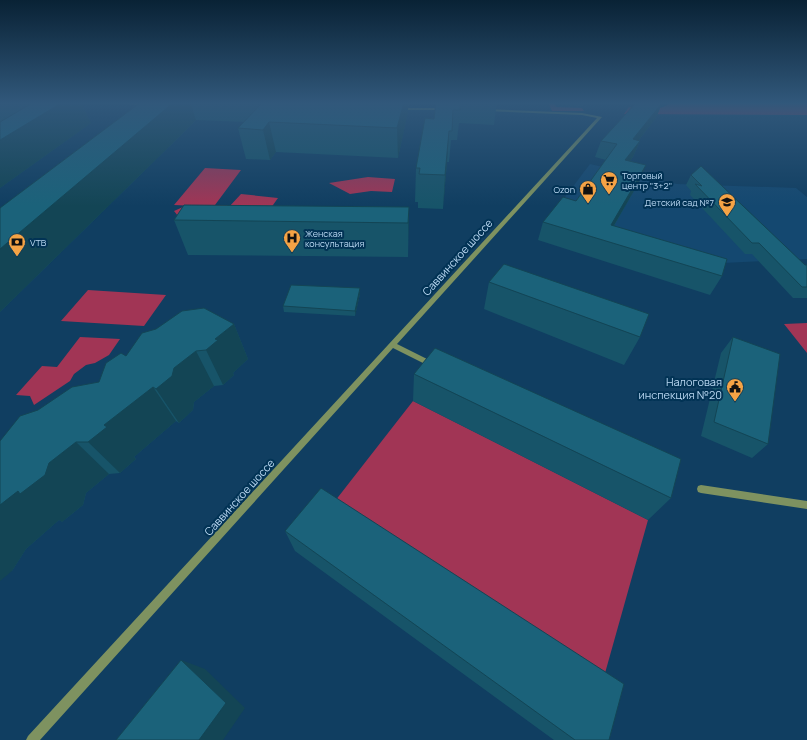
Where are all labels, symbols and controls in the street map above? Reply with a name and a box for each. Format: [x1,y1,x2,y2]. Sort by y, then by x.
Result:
place label: Торговый центр "3+2" [622,169,672,192]
supermarket icon: Торговый центр "3+2" [599,170,619,195]
shop icon: Ozon [578,179,598,204]
place label: Ozon [553,183,575,196]
school or university icon: Детский сад №7 [717,192,737,217]
place label: Детский сад №7 [645,196,714,209]
street label: Саввинское шоссе [419,215,496,299]
place label: Женская консультация [305,227,364,250]
hospital icon: Женская консультация [282,228,302,253]
bank icon: VTB [7,232,27,257]
place label: VTB [30,236,47,249]
place label: Налоговая инспекция №20 [639,374,722,402]
public building icon: Налоговая инспекция №20 [725,377,745,402]
street label: Саввинское шоссе [201,455,278,539]

